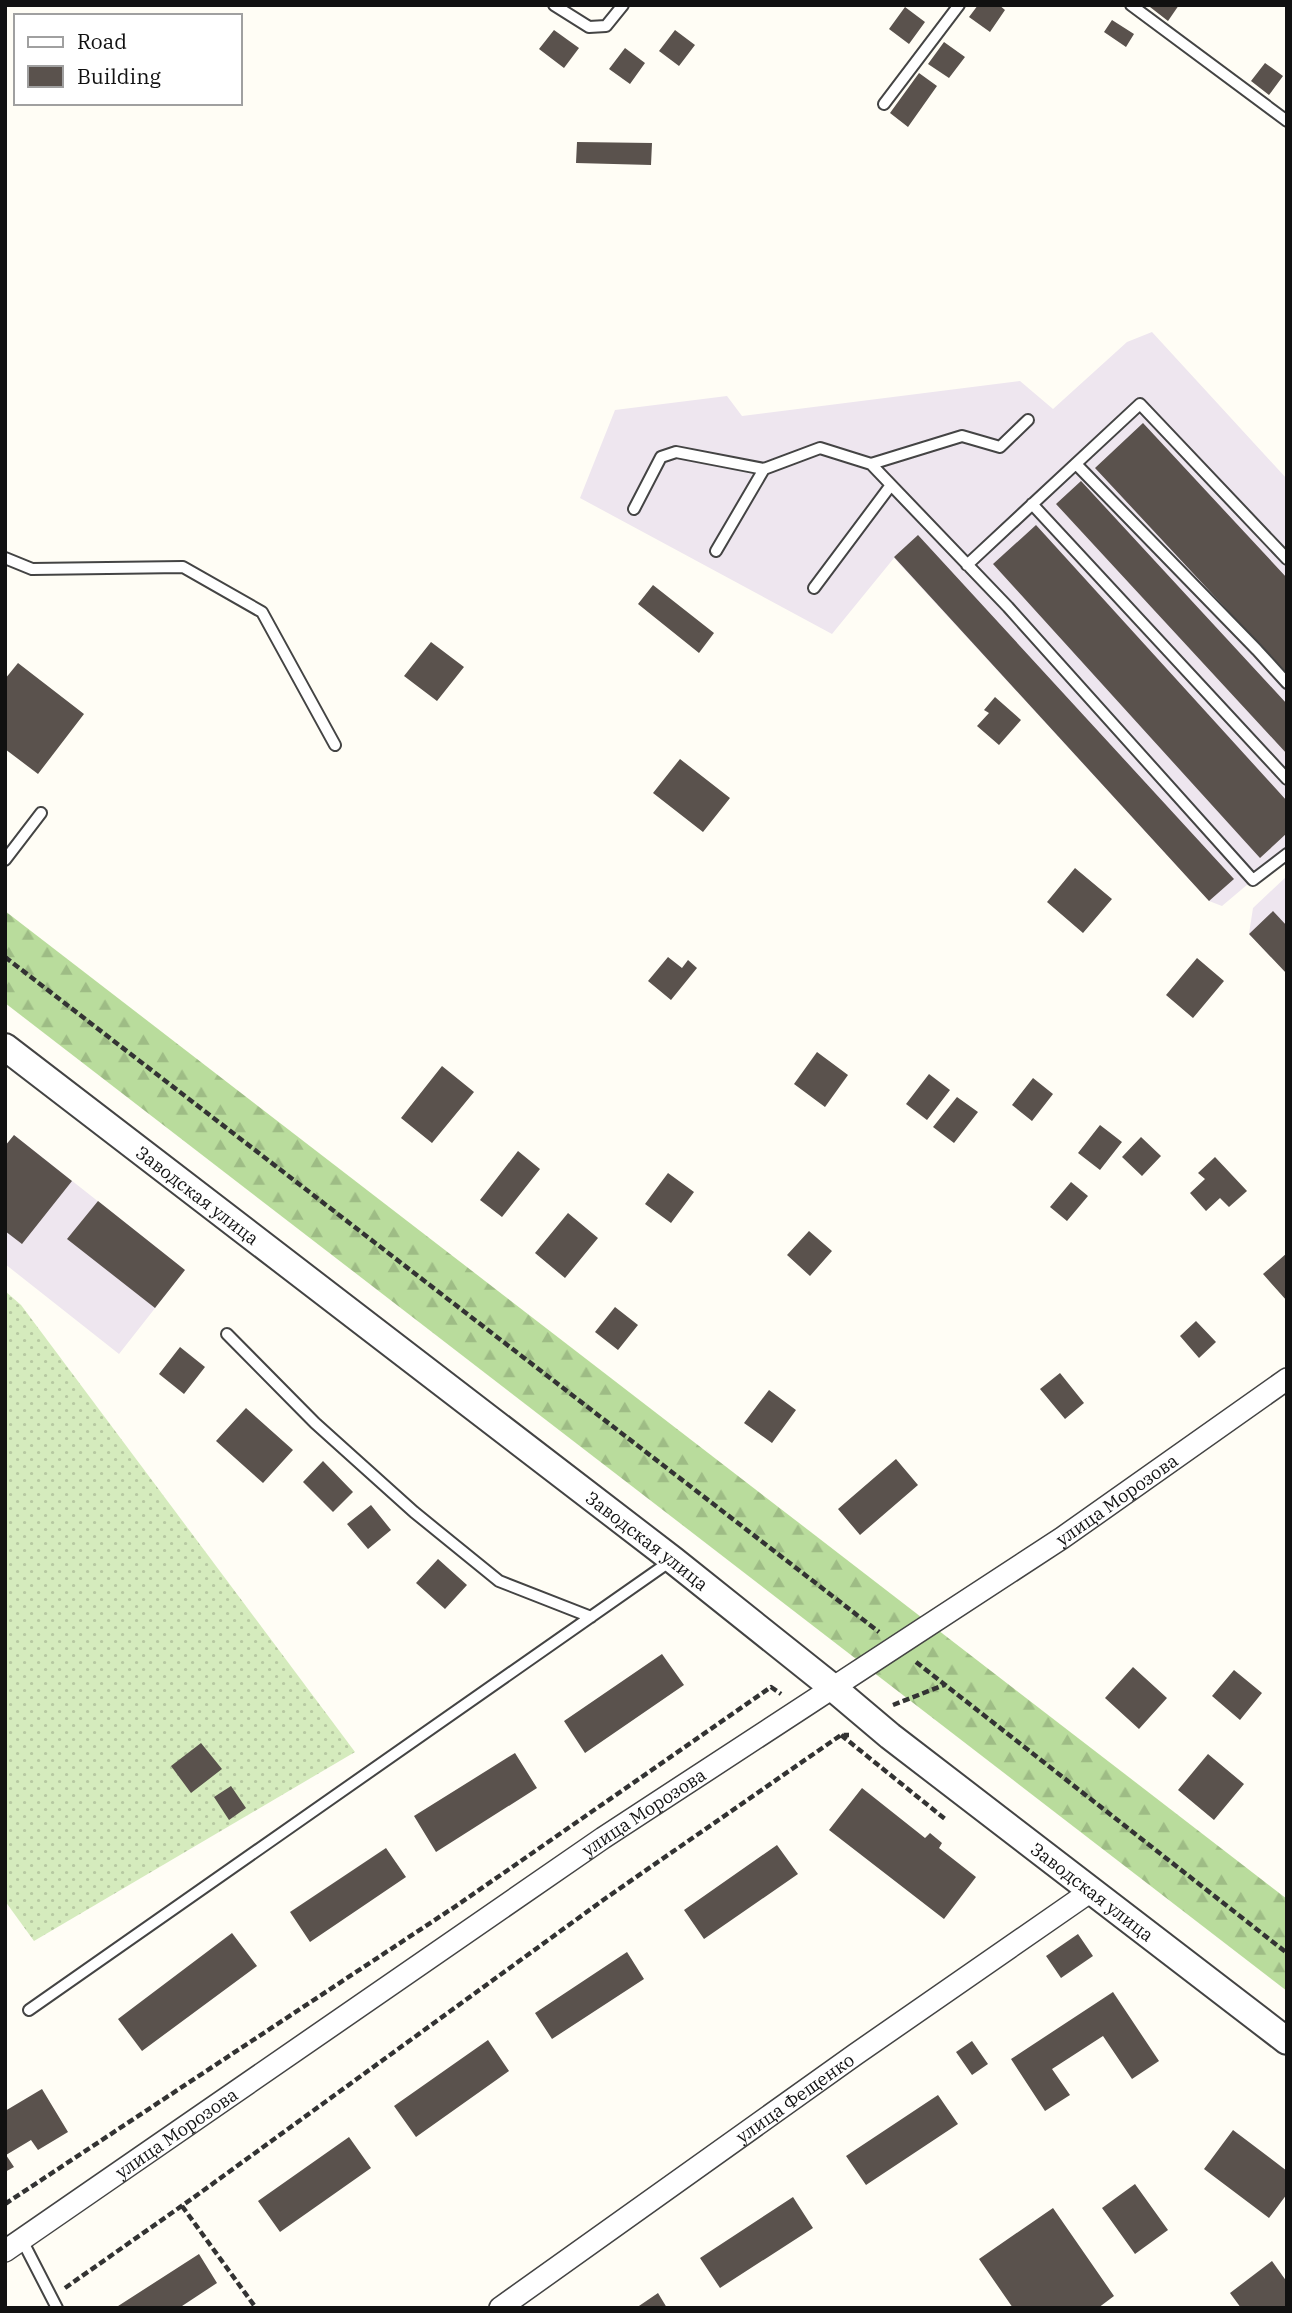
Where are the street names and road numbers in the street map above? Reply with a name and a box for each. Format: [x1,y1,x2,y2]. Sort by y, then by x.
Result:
street label: Заводская улица [132,1141,264,1250]
street label: улица Морозова [1051,1448,1182,1550]
street label: Заводская улица [581,1486,713,1595]
street label: улица Морозова [577,1762,710,1861]
street label: Заводская улица [1026,1837,1159,1946]
street label: улица Фещенко [731,2048,858,2148]
street label: улица Морозова [110,2082,242,2183]

